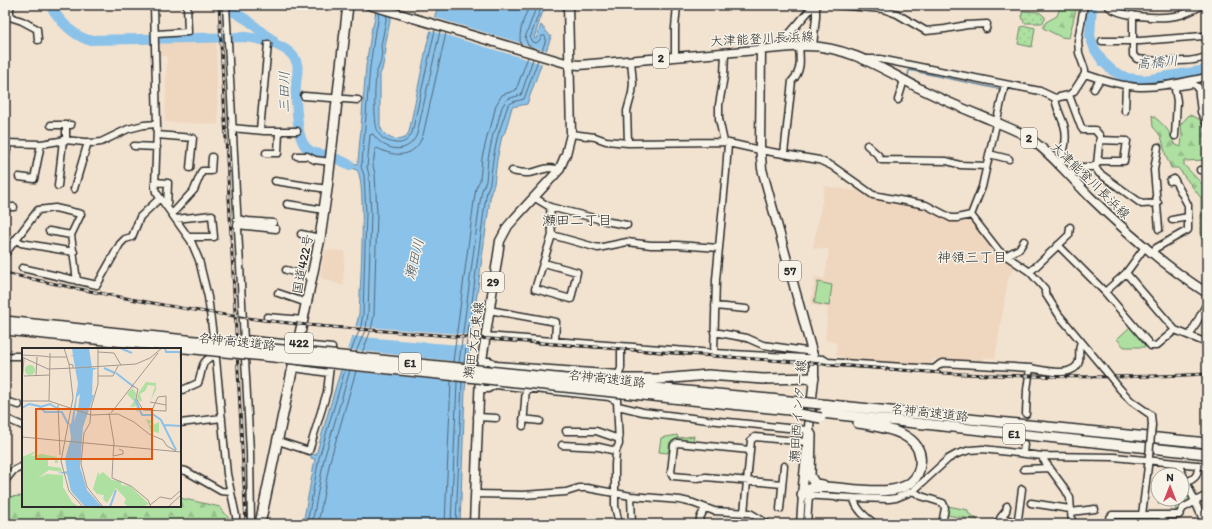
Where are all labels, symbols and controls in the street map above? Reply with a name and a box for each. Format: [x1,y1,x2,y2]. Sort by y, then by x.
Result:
street label: 大津能登川長浜線 [710,28,815,49]
road number: 2 [653,48,669,68]
water label: 高橋川 [1135,52,1179,73]
water label: 三田川 [276,71,293,113]
road number: 2 [1021,128,1037,148]
street label: 大津能登川長浜線 [1048,139,1134,223]
district label: 瀬田二丁目 [542,212,612,229]
street label: 国道422号 [289,233,316,295]
water label: 瀬田川 [401,237,428,282]
district label: 神領三丁目 [937,249,1007,266]
road number: 57 [779,261,801,281]
road number: 29 [482,272,504,292]
street label: 瀬田大石東線 [461,299,486,380]
street label: 名神高速道路 [197,330,277,353]
road number: 422 [285,333,313,353]
inset map [22,348,181,507]
road number: E1 [399,353,421,373]
street label: 瀬田西インター線 [786,358,809,463]
street label: 名神高速道路 [567,367,647,390]
street label: 名神高速道路 [890,401,970,424]
road number: E1 [1003,424,1025,444]
north arrow [1150,467,1190,507]
text: N [1166,471,1174,484]

